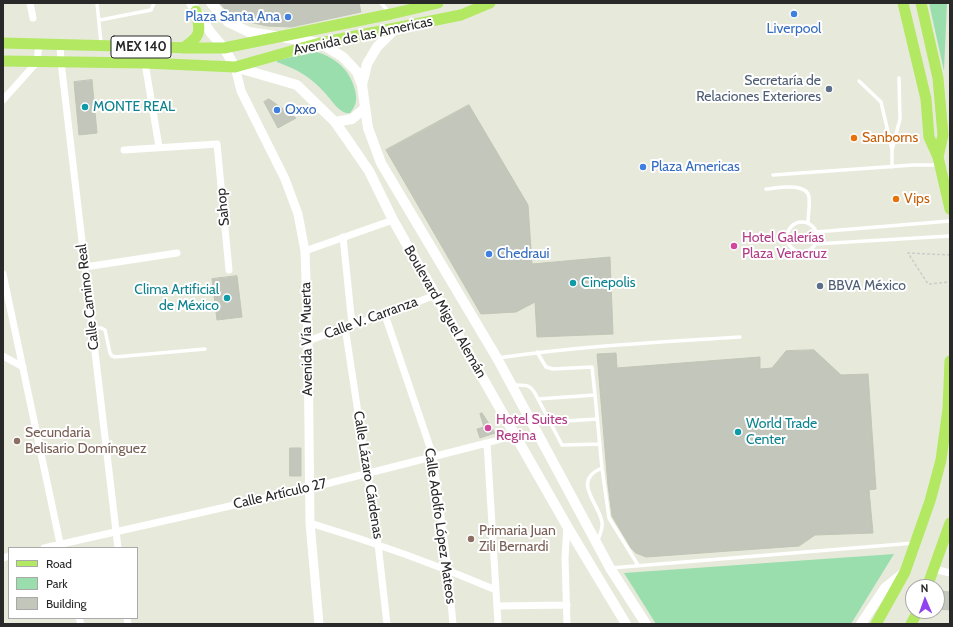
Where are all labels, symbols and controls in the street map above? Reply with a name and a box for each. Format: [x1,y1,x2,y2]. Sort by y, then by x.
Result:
place label: Plaza Santa Ana [185,9,280,25]
marker: Liverpool [789,9,799,19]
marker: Plaza Santa Ana [283,12,293,22]
street label: Avenida de las Americas [292,13,434,59]
place label: Liverpool [767,21,821,37]
road number: MEX 140 [111,36,171,58]
place label: Secretaría de Relaciones Exteriores [696,73,821,106]
marker: Secretaría de Relaciones Exteriores [824,84,834,94]
place label: MONTE REAL [93,99,175,115]
marker: MONTE REAL [80,102,90,112]
place label: Oxxo [285,102,316,118]
marker: Oxxo [272,105,282,115]
place label: Sanborns [862,130,918,146]
marker: Sanborns [849,133,859,143]
place label: Plaza Americas [651,159,740,175]
marker: Plaza Americas [638,162,648,172]
street label: Sahop [213,187,233,227]
place label: Vips [904,191,930,207]
marker: Vips [891,194,901,204]
place label: Hotel Galerías Plaza Veracruz [742,230,827,262]
marker: Hotel Galerías Plaza Veracruz [729,241,739,251]
street label: Calle Camino Real [73,243,103,351]
street label: Boulevard Miguel Alemán [400,243,490,381]
place label: Chedraui [497,246,549,262]
marker: Chedraui [484,249,494,259]
place label: Cinepolis [581,275,636,291]
marker: Cinepolis [568,278,578,288]
place label: BBVA México [828,278,906,294]
marker: BBVA México [815,281,825,291]
place label: Clima Artificial de México [134,282,219,314]
street label: Avenida Vía Muerta [298,282,316,396]
marker: Clima Artificial de México [222,293,232,303]
street label: Calle V. Carranza [322,293,420,343]
street label: Calle Lázaro Cárdenas [350,410,386,540]
place label: Hotel Suites Regina [496,412,568,444]
place label: World Trade Center [746,416,817,448]
marker: Hotel Suites Regina [483,423,493,433]
place label: Secundaria Belisario Domínguez [25,425,146,458]
marker: World Trade Center [733,427,743,437]
marker: Secundaria Belisario Domínguez [12,436,22,446]
street label: Calle Adolfo López Mateos [421,447,459,605]
street label: Calle Artículo 27 [232,475,328,513]
place label: Primaria Juan Zili Bernardi [479,523,556,556]
marker: Primaria Juan Zili Bernardi [466,534,476,544]
legend [8,547,138,619]
text: Road [46,556,72,571]
text: Park [46,576,68,591]
north arrow [905,579,945,619]
text: N [920,581,929,595]
text: Building [46,596,87,611]

